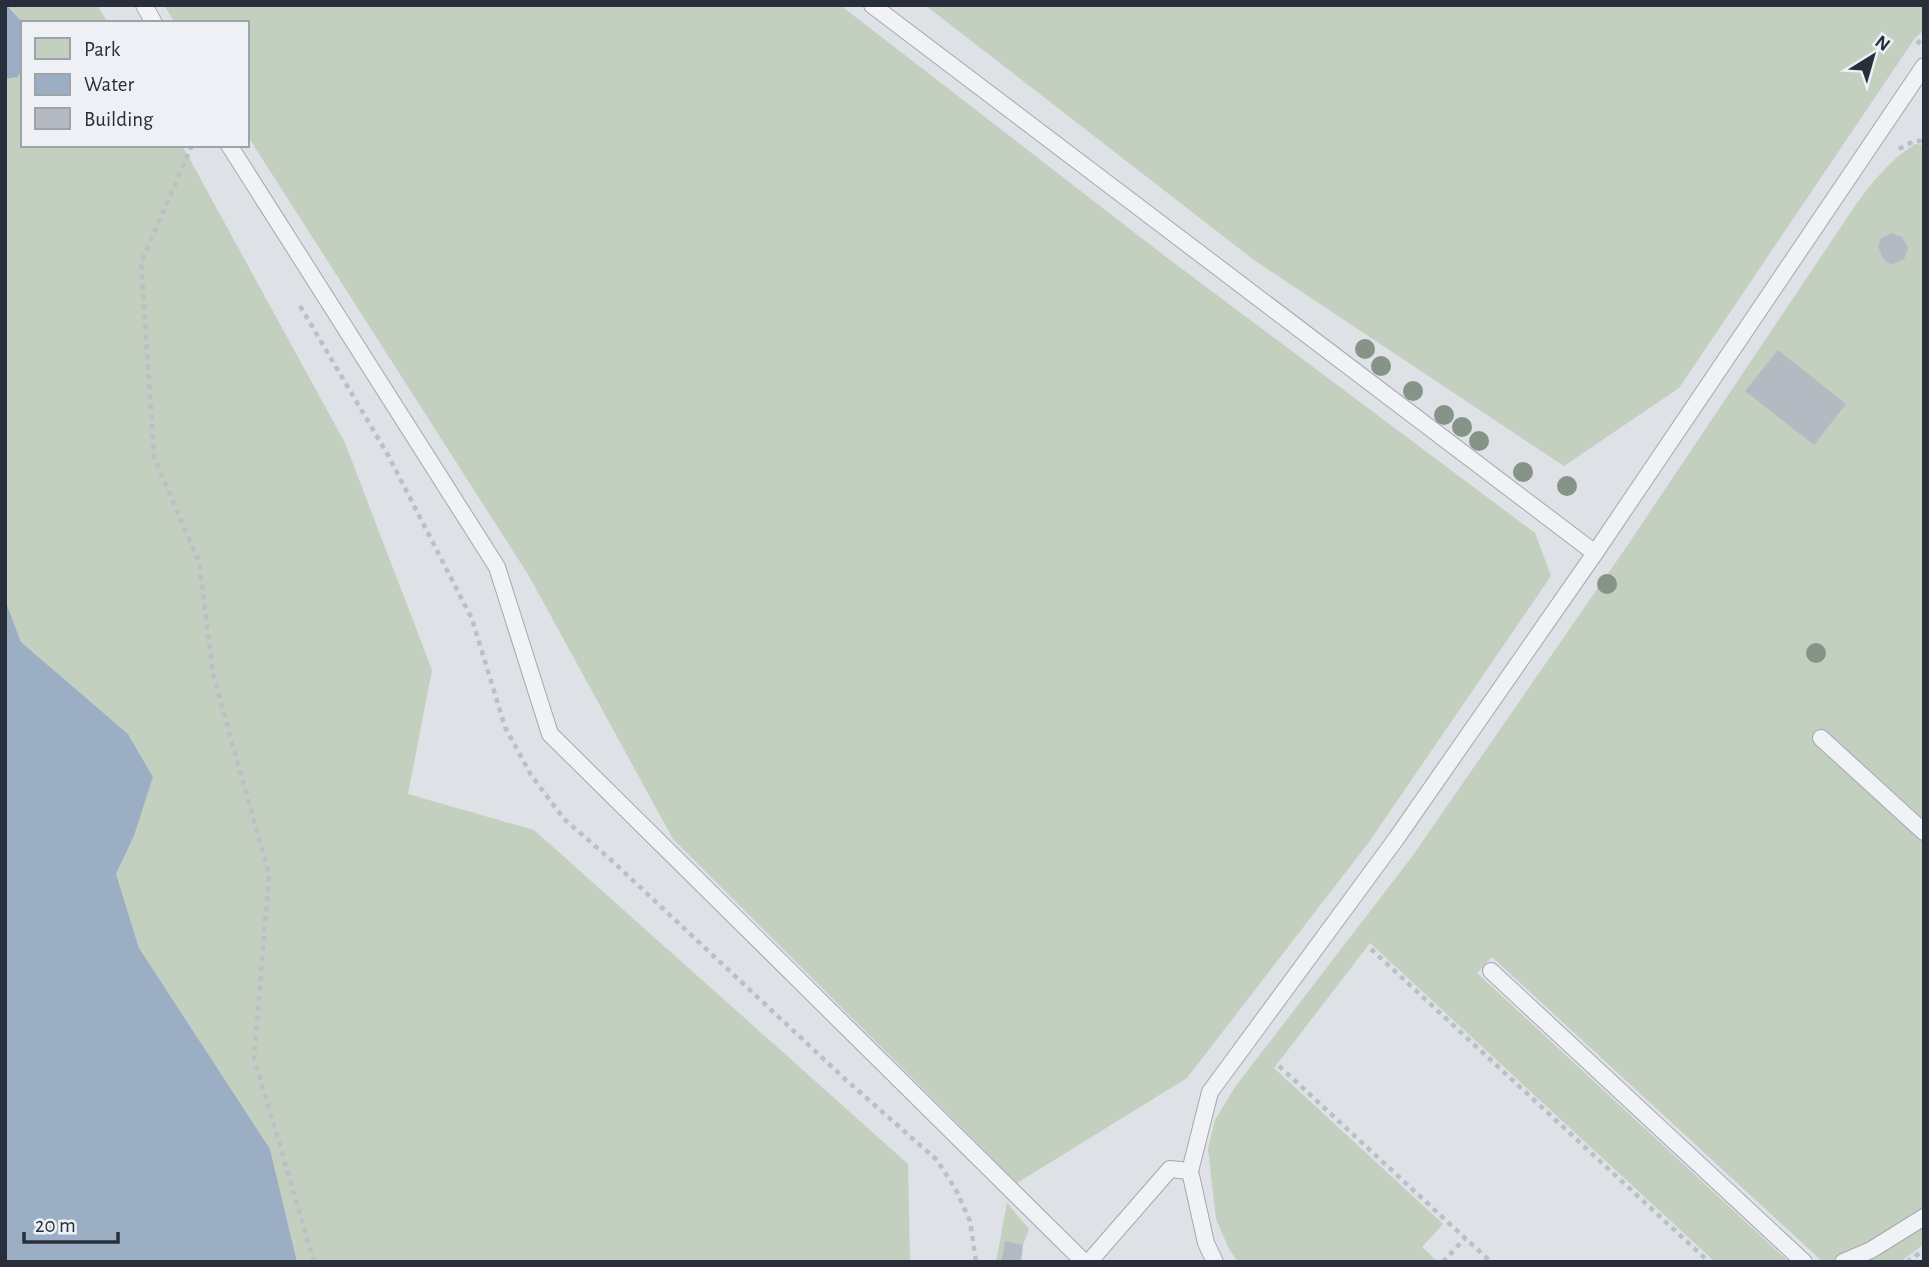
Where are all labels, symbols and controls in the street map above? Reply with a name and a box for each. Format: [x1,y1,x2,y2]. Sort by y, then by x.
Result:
legend [21,21,248,147]
north arrow [1838,21,1908,91]
text: N [1871,32,1893,55]
text: Park [84,39,121,60]
text: Water [84,74,134,95]
text: Building [84,109,154,130]
scale bar [24,1200,119,1244]
text: 20 m [35,1215,76,1236]

